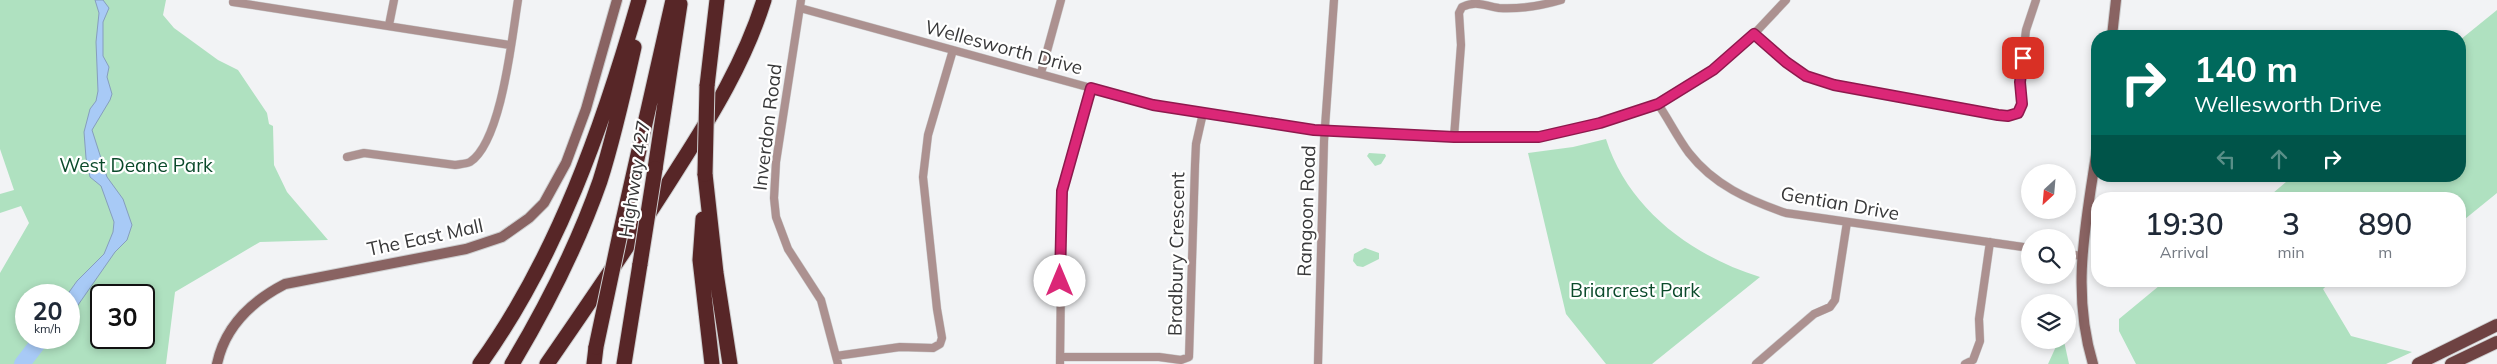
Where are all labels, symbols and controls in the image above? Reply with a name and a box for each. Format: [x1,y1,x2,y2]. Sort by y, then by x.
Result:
street label: Wellesworth Drive [923,14,1085,80]
pin [2002,37,2044,79]
icon: arrive [2009,44,2037,72]
text: 140 m [2194,47,2298,91]
icon: right [2111,50,2176,115]
street label: Inverdon Road [747,62,787,192]
text: Wellesworth Drive [2194,90,2382,118]
street label: Highway 427 [613,119,655,239]
street label: Rangoon Road [1292,145,1320,277]
icon: left [2212,145,2240,173]
icon: ahead [2265,145,2293,173]
icon: right [2318,145,2346,173]
park label: West Deane Park [59,153,213,177]
north arrow [2021,164,2076,219]
map controls [2021,164,2076,349]
street label: Bradbury Crescent [1163,171,1189,336]
street label: Gentian Drive [1779,181,1901,225]
text: 19:30 [2145,205,2224,243]
text: 3 [2282,205,2300,243]
text: 890 [2358,205,2412,243]
street label: The East Mall [365,213,485,261]
button: search [2021,229,2076,284]
text: Arrival [2160,242,2209,262]
text: min [2277,242,2305,262]
text: m [2378,242,2392,262]
position arrow [1033,254,1085,306]
park label: Briarcrest Park [1570,278,1700,302]
speed limit sign: 30 [90,284,155,349]
button: layers [2021,294,2076,349]
text: 20 [32,295,63,326]
text: km/h [34,321,61,336]

